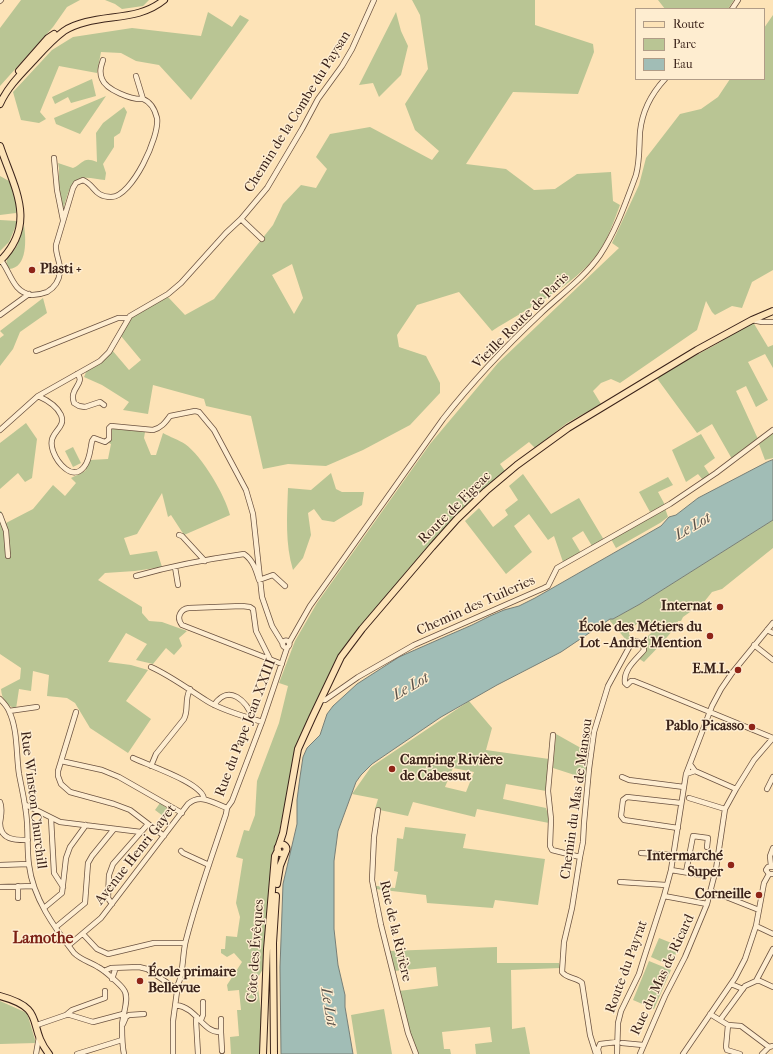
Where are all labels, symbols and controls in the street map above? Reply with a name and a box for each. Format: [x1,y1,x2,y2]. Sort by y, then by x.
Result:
legend [635,8,765,80]
text: Route [673,17,705,31]
street label: Chemin de la Combe du Paysan [241,28,355,196]
text: Parc [673,37,696,51]
text: Eau [673,57,693,71]
place label: Plasti + [40,262,82,278]
marker: Plasti + [27,265,37,275]
street label: Vieille Route de Paris [469,269,573,373]
street label: Route de Figeac [415,468,495,548]
water label: Le Lot [672,509,714,545]
street label: Chemin des Tuileries [414,572,538,640]
place label: Internat [661,599,712,615]
marker: Internat [715,602,725,612]
place label: École des Métiers du Lot - André Mention [579,620,702,652]
marker: École des Métiers du Lot - André Mention [705,631,715,641]
street label: Rue du Pape Jean XXIII [212,657,280,799]
place label: E.M.L. [692,662,730,678]
marker: E.M.L. [733,665,743,675]
water label: Le Lot [390,669,432,705]
street label: Chemin du Mas de Mansou [557,718,597,880]
place label: Pablo Picasso [666,719,744,735]
marker: Pablo Picasso [747,722,757,732]
street label: Rue Winston Churchill [16,730,50,870]
place label: Camping Rivière de Cabessut [400,753,503,786]
marker: Camping Rivière de Cabessut [387,764,397,774]
street label: Avenue Henri Gayet [92,802,180,908]
place label: Intermarché Super [647,849,723,882]
marker: Intermarché Super [726,860,736,870]
street label: Rue de la Rivière [375,879,415,983]
place label: Corneille [695,887,751,903]
marker: Corneille [754,890,764,900]
street label: Côte des Évêques [244,899,268,1003]
street label: Rue du Mas de Ricard [628,912,698,1038]
street label: Route du Payrat [602,918,652,1016]
district label: Lamothe [13,929,73,949]
place label: École primaire Bellevue [148,965,236,998]
marker: École primaire Bellevue [135,976,145,986]
water label: Le Lot [316,986,340,1028]

